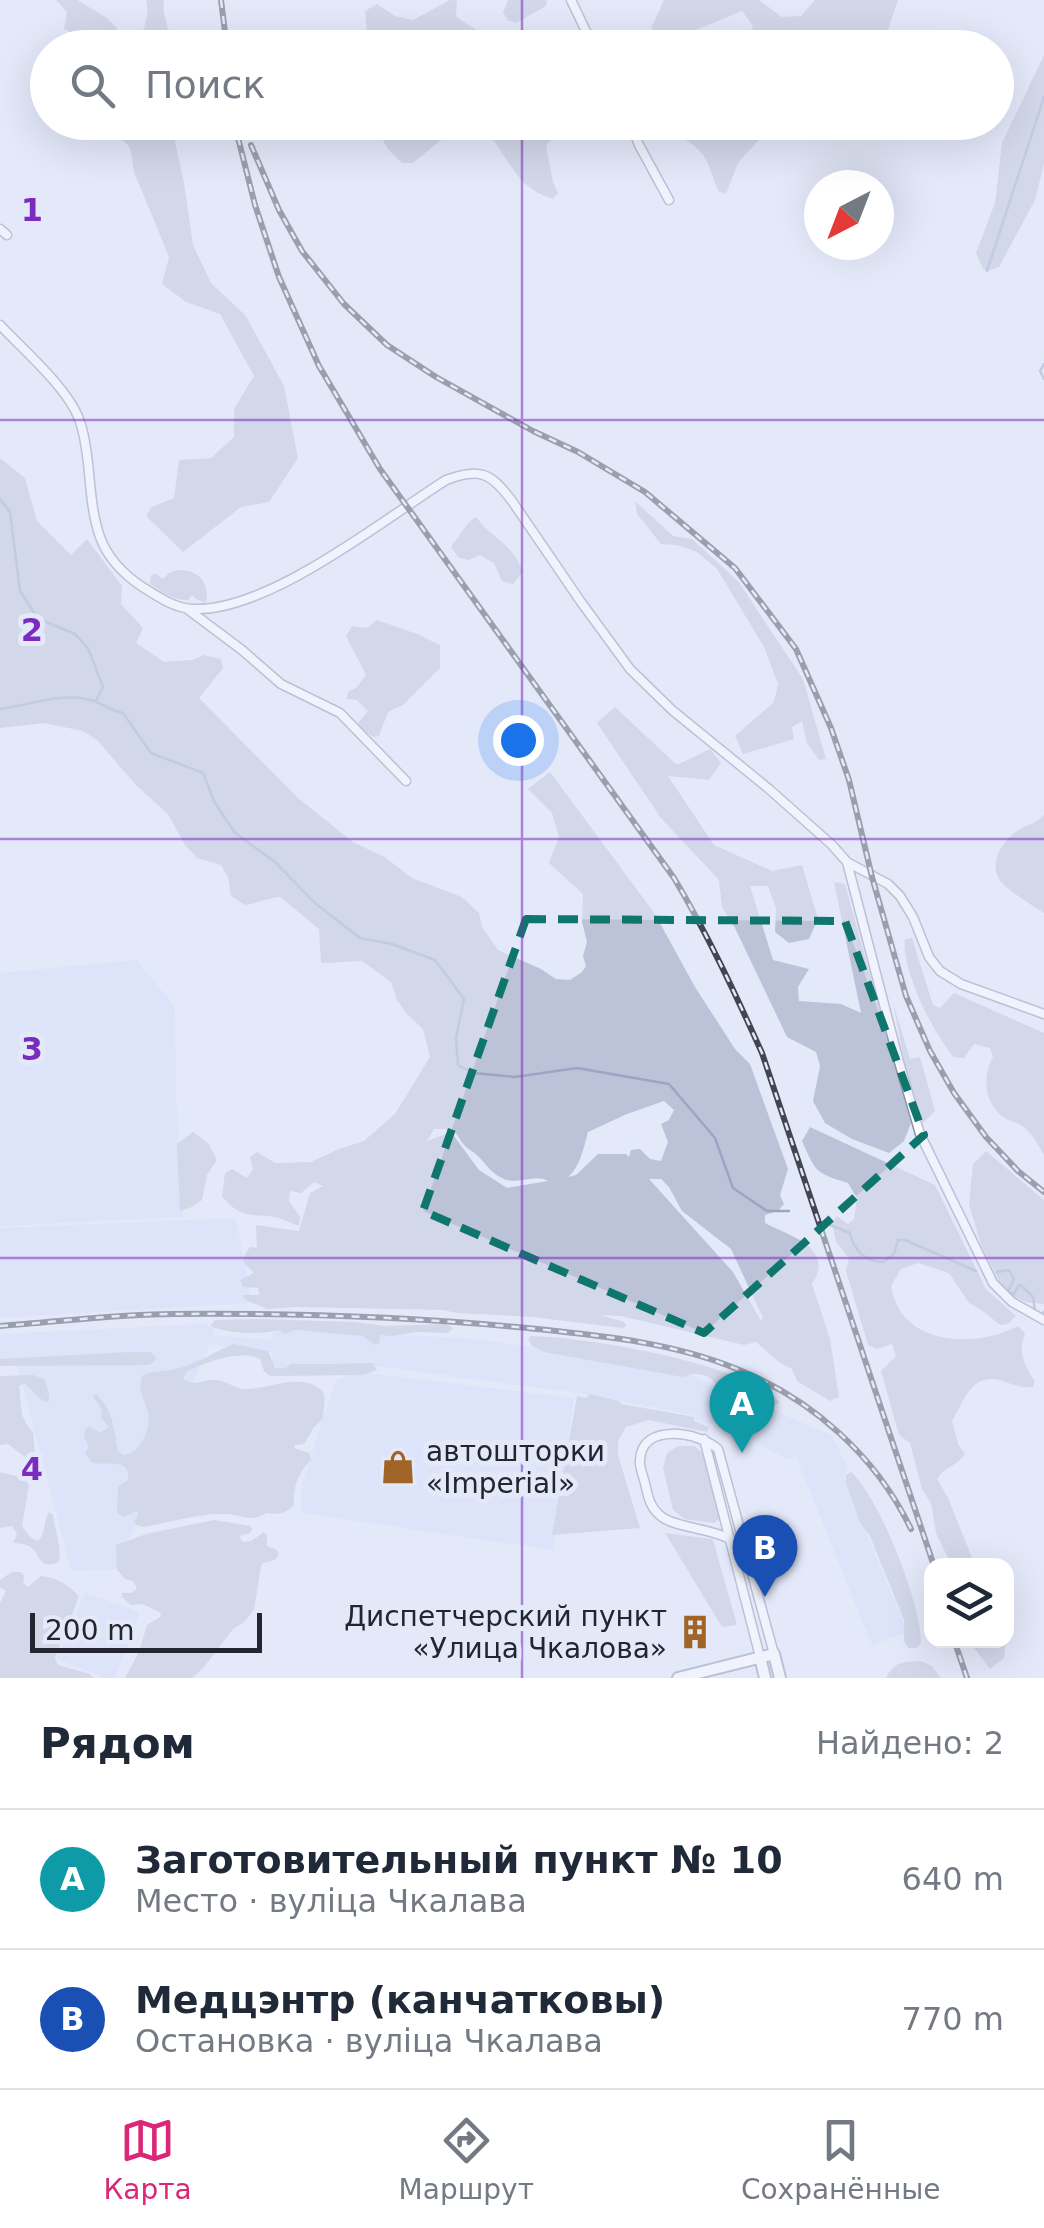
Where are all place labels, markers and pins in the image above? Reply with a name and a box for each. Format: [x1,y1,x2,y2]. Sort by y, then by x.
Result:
pin: A [710,1370,774,1453]
place label: автошторки «Imperial» [426,1435,605,1500]
shop icon: автошторки «Imperial» [379,1448,417,1486]
pin: B [732,1514,798,1597]
place label: Диспетчерский пункт «Улица Чкалова» [344,1600,667,1665]
building icon: Диспетчерский пункт «Улица Чкалова» [676,1613,714,1651]

